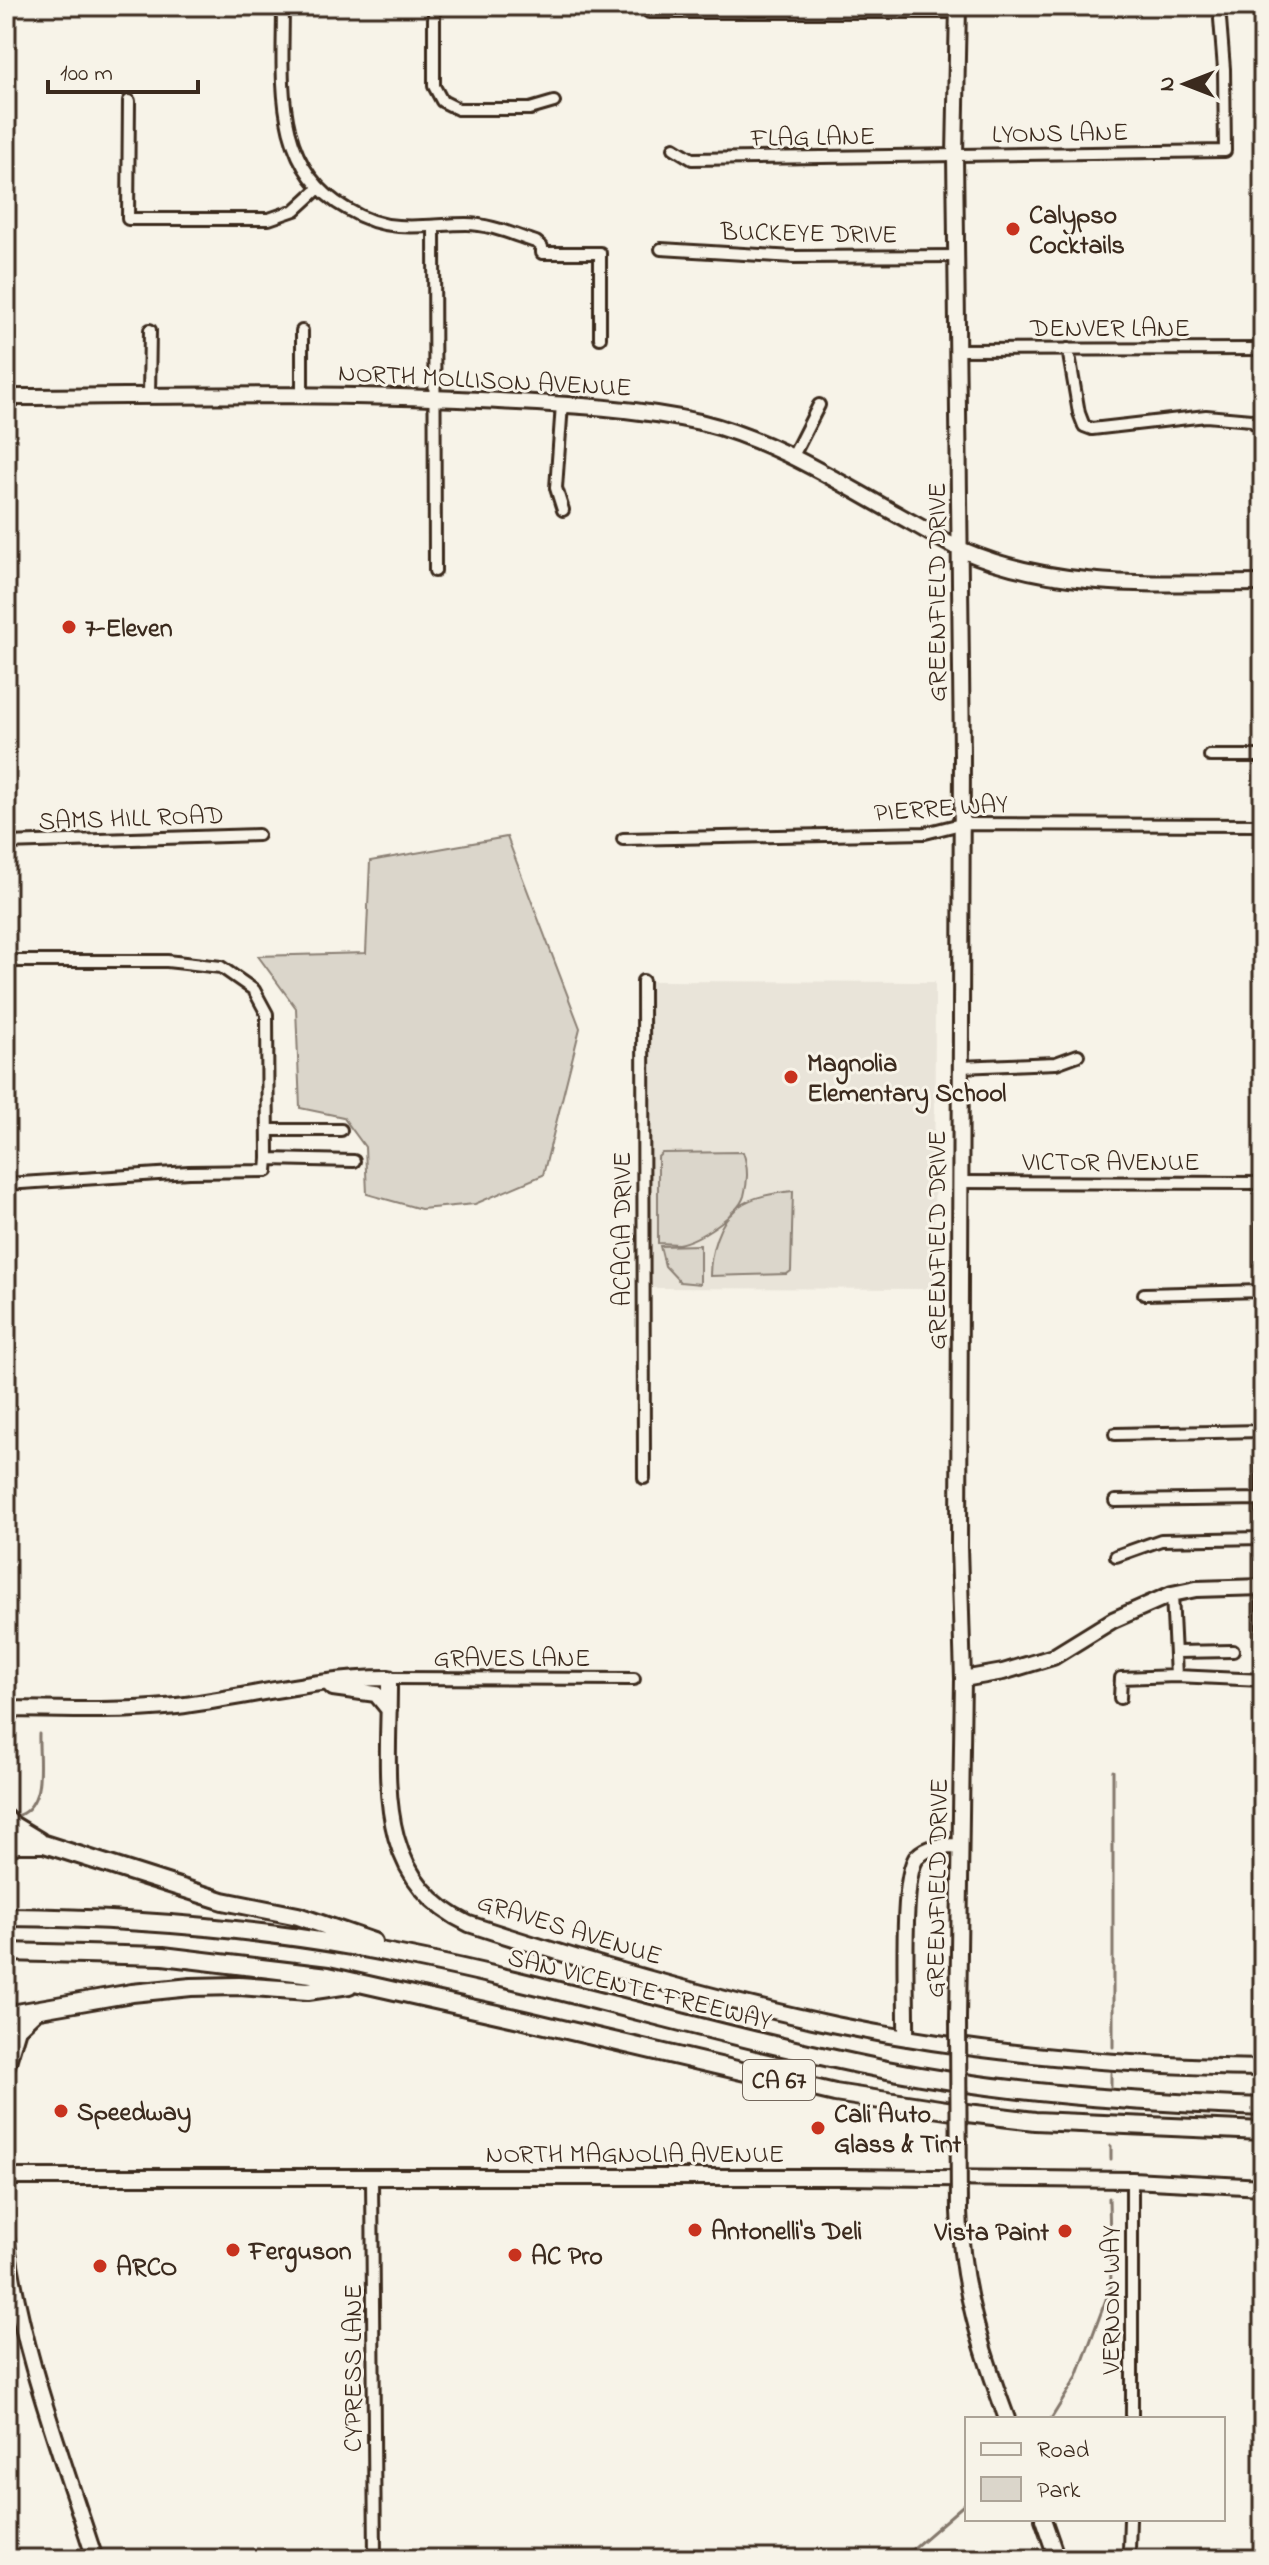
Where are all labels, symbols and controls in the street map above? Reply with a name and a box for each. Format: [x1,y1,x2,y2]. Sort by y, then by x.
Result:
scale bar [48,44,198,94]
north arrow [1145,44,1225,124]
text: 100 m [60,57,113,92]
text: N [1152,77,1184,91]
street label: LYONS LANE [991,115,1129,155]
street label: FLAG LANE [750,119,875,159]
place label: Calypso Cocktails [1029,198,1125,266]
street label: BUCKEYE DRIVE [719,214,898,256]
marker: Calypso Cocktails [1004,220,1022,238]
street label: DENVER LANE [1029,311,1190,349]
street label: NORTH MOLLISON AVENUE [337,355,633,409]
street label: GREENFIELD DRIVE [920,482,958,702]
place label: 7-Eleven [85,611,173,649]
marker: 7-Eleven [60,618,78,636]
street label: PIERRE WAY [873,786,1010,834]
street label: SAMS HILL ROAD [38,798,224,842]
place label: Magnolia Elementary School [807,1046,1006,1114]
marker: Magnolia Elementary School [782,1068,800,1086]
street label: GREENFIELD DRIVE [920,1130,958,1350]
street label: VICTOR AVENUE [1021,1145,1200,1183]
street label: ACACIA DRIVE [605,1151,643,1307]
street label: GRAVES LANE [434,1641,590,1679]
street label: GREENFIELD DRIVE [918,1778,960,1998]
street label: GRAVES AVENUE [472,1885,666,1977]
street label: SAN VICENTE FREEWAY [503,1940,775,2042]
road number: CA 67 [743,2060,815,2100]
place label: Speedway [77,2095,191,2133]
place label: Cali Auto Glass & Tint [834,2097,961,2165]
marker: Speedway [52,2102,70,2120]
marker: Cali Auto Glass & Tint [809,2119,827,2137]
street label: NORTH MAGNOLIA AVENUE [486,2137,784,2175]
place label: Antonelli's Deli [711,2214,862,2252]
place label: Vista Paint [934,2215,1049,2253]
marker: Antonelli's Deli [686,2221,704,2239]
marker: Vista Paint [1056,2222,1074,2240]
street label: VERNON WAY [1094,2225,1132,2376]
place label: Ferguson [247,2234,352,2273]
place label: AC Pro [531,2239,603,2277]
marker: Ferguson [224,2241,242,2259]
marker: AC Pro [506,2246,524,2264]
place label: ARCO [116,2250,177,2288]
marker: ARCO [91,2257,109,2275]
street label: CYPRESS LANE [336,2284,374,2452]
legend [965,2417,1225,2521]
text: Road [1037,2434,1090,2469]
text: Park [1037,2474,1081,2509]

